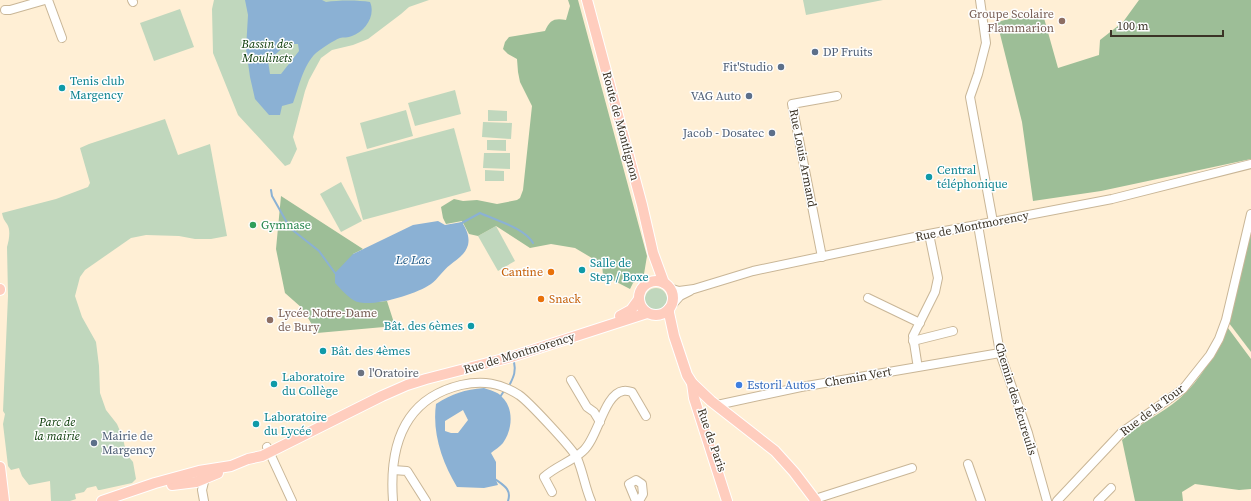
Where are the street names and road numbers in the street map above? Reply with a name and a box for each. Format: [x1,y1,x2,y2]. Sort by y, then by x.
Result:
street label: Route de Montlignon [599,70,643,182]
street label: Rue Louis Armand [786,108,820,209]
street label: Rue de Montmorency [914,207,1031,245]
street label: Rue de Montmorency [462,328,577,377]
street label: Chemin des Écureuils [991,341,1041,457]
street label: Chemin Vert [823,363,893,391]
street label: Rue de la Tour [1117,381,1187,439]
street label: Rue de Paris [694,406,730,474]

